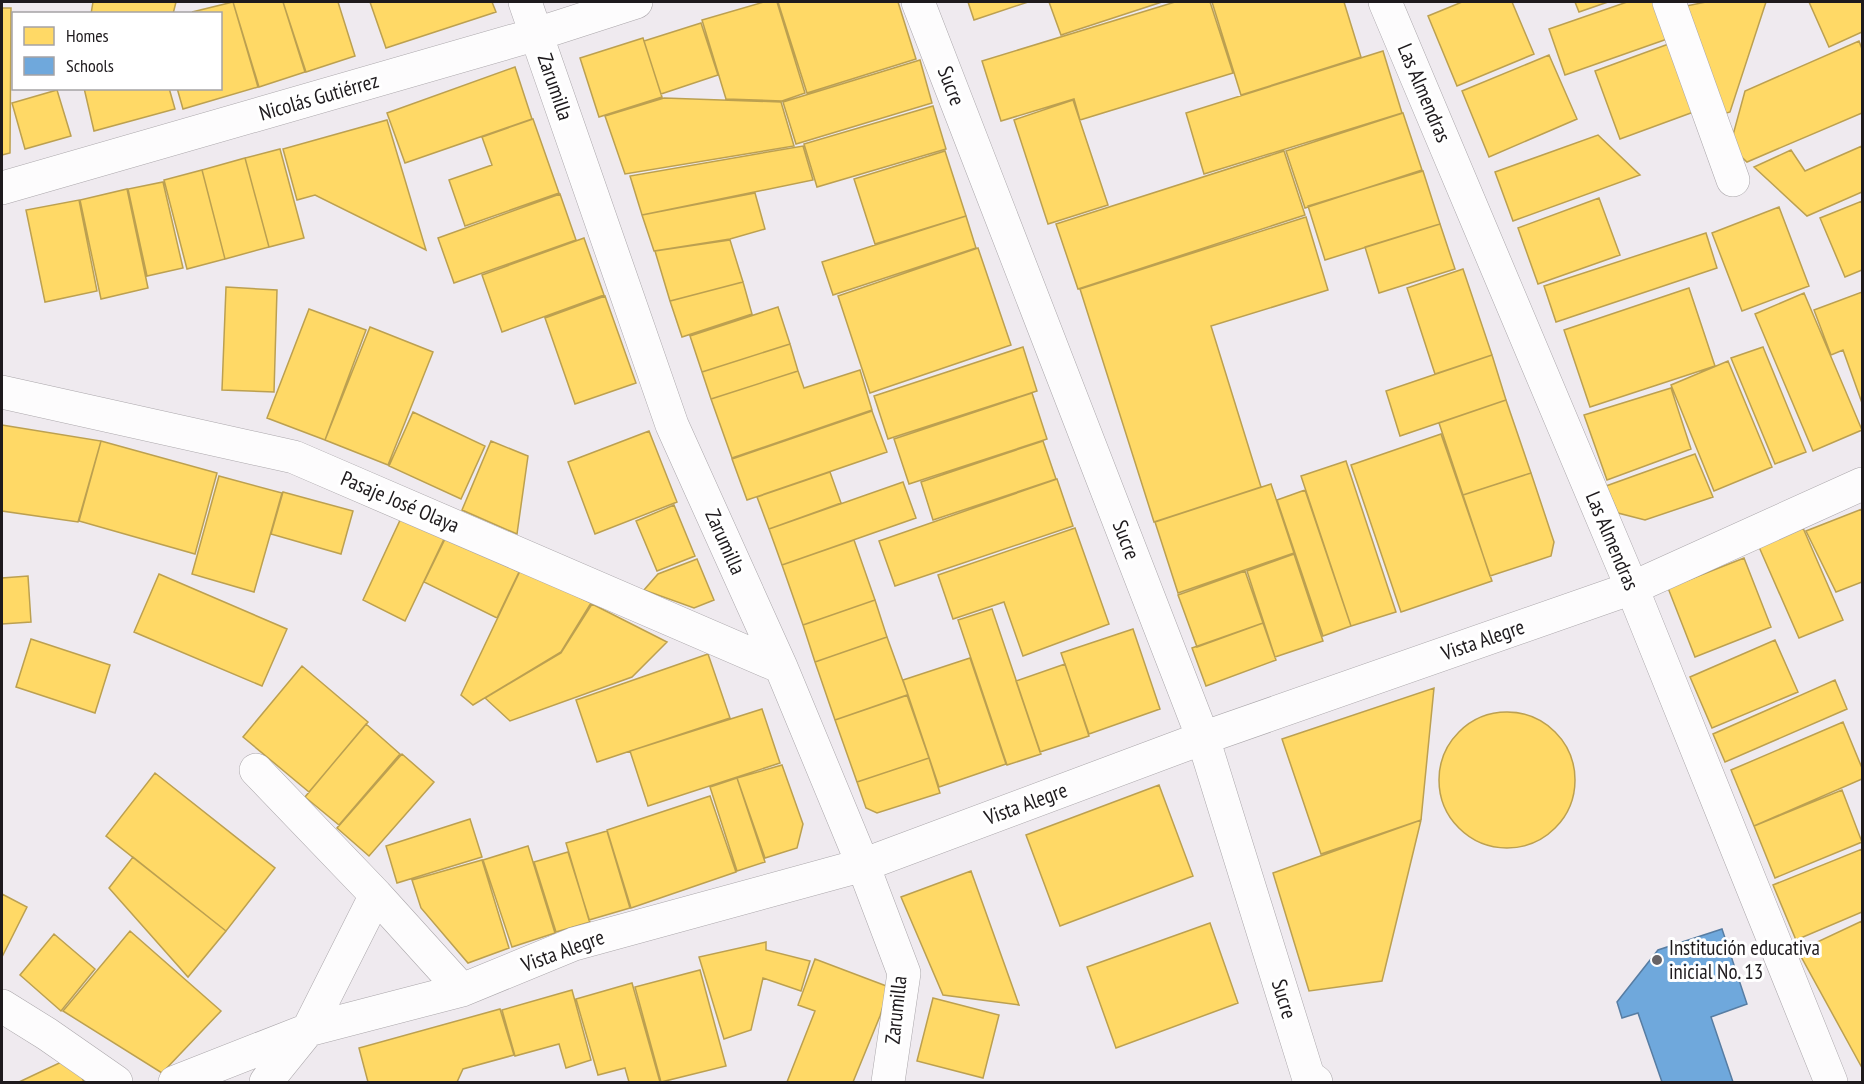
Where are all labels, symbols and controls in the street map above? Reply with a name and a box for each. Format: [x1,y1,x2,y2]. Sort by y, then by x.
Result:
legend [12,12,222,90]
text: Homes [66,24,109,47]
street label: Las Almendras [1392,39,1457,146]
street label: Zarumilla [532,50,579,124]
text: Schools [66,54,114,77]
street label: Sucre [932,62,971,109]
street label: Nicolás Gutiérrez [256,67,382,126]
street label: Pasaje José Olaya [337,465,463,539]
street label: Las Almendras [1580,487,1645,594]
street label: Zarumilla [699,505,752,579]
street label: Sucre [1107,516,1146,563]
street label: Vista Alegre [1437,613,1528,667]
street label: Vista Alegre [980,776,1071,831]
street label: Vista Alegre [517,923,608,978]
place label: Institución educativa inicial No. 13 [1669,934,1820,985]
marker: Institución educativa inicial No. 13 [1650,953,1664,967]
street label: Zarumilla [878,974,913,1045]
street label: Sucre [1266,976,1303,1022]

